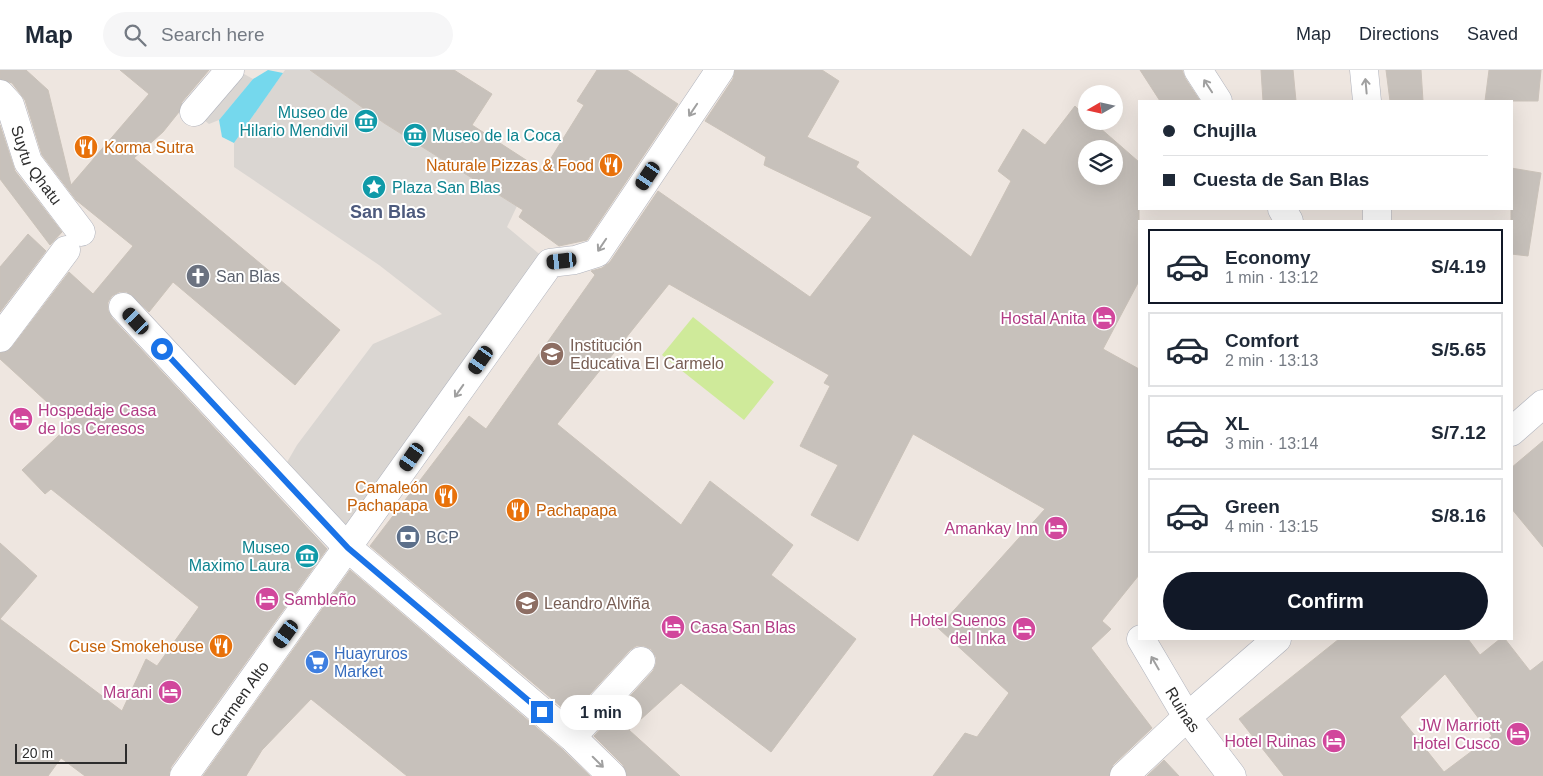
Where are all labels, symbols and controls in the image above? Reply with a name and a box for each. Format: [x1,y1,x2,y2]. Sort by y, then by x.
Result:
search box [103,12,453,57]
text: Map [25,21,73,48]
icon: search [121,21,149,49]
text: Search here [161,24,265,45]
text: Map [1296,24,1331,44]
text: Directions [1359,24,1439,44]
text: Saved [1467,24,1518,44]
one-way arrow [1361,78,1371,94]
one-way arrow [1203,79,1213,93]
north arrow [1078,85,1122,130]
map controls [1078,85,1123,185]
one-way arrow [688,103,698,117]
place label: Museo de Hilario Mendivil [240,104,348,139]
museum icon: Museo de Hilario Mendivil [353,108,379,134]
text: Chujlla [1193,120,1256,141]
museum icon: Museo de la Coca [402,122,428,148]
street label: Suytu Qhatu [8,123,65,208]
place label: Museo de la Coca [432,127,561,144]
restaurant icon: Korma Sutra [73,134,99,160]
place label: Korma Sutra [104,139,194,156]
button: layers [1078,140,1123,185]
restaurant icon: Naturale Pizzas & Food [598,152,624,178]
place label: Naturale Pizzas & Food [426,157,594,174]
car [633,159,662,193]
text: Cuesta de San Blas [1193,169,1369,190]
place icon: Plaza San Blas [361,174,387,200]
place label: Plaza San Blas [392,179,501,196]
district label: San Blas [350,202,426,222]
one-way arrow [597,238,607,252]
icon: car [1165,244,1210,289]
text: Economy [1225,247,1311,268]
car [546,252,577,270]
text: S/4.19 [1431,256,1486,277]
church icon: San Blas [185,263,211,289]
place label: San Blas [216,268,280,285]
text: 1 min · 13:12 [1225,269,1318,286]
car [120,305,151,337]
hotel icon: Hostal Anita [1091,305,1117,331]
place label: Hostal Anita [1001,310,1086,327]
icon: car [1165,327,1210,372]
text: Comfort [1225,330,1299,351]
place label: Institución Educativa El Carmelo [570,337,724,372]
route start [151,338,173,360]
text: S/5.65 [1431,339,1486,360]
school or university icon: Institución Educativa El Carmelo [539,341,565,367]
car [466,343,495,377]
text: 2 min · 13:13 [1225,352,1318,369]
one-way arrow [454,384,464,398]
place label: Hospedaje Casa de los Ceresos [38,402,156,437]
hotel icon: Hospedaje Casa de los Ceresos [8,406,34,432]
icon: car [1165,410,1210,455]
text: XL [1225,413,1249,434]
text: S/7.12 [1431,422,1486,443]
text: 3 min · 13:14 [1225,435,1318,452]
car [397,440,426,474]
place label: Camaleón Pachapapa [347,479,428,514]
restaurant icon: Camaleón Pachapapa [433,483,459,509]
icon: car [1165,493,1210,538]
text: Green [1225,496,1280,517]
restaurant icon: Pachapapa [505,497,531,523]
place label: Pachapapa [536,502,617,519]
text: S/8.16 [1431,505,1486,526]
hotel icon: Amankay Inn [1043,515,1069,541]
text: 4 min · 13:15 [1225,518,1318,535]
place label: Amankay Inn [945,520,1038,537]
bank icon: BCP [395,524,421,550]
place label: BCP [426,529,459,546]
place label: Museo Maximo Laura [189,539,290,574]
museum icon: Museo Maximo Laura [294,543,320,569]
button: Confirm [1163,572,1488,630]
hotel icon: Sambleño [254,586,280,612]
school or university icon: Leandro Alviña [514,590,540,616]
place label: Sambleño [284,591,356,608]
place label: Leandro Alviña [544,595,650,612]
place label: Hotel Suenos del Inka [910,612,1006,647]
hotel icon: Casa San Blas [660,614,686,640]
hotel icon: Hotel Suenos del Inka [1011,616,1037,642]
car [271,617,300,651]
place label: Casa San Blas [690,619,796,636]
restaurant icon: Cuse Smokehouse [208,633,234,659]
place label: Cuse Smokehouse [69,638,204,655]
place label: Huayruros Market [334,645,408,680]
supermarket icon: Huayruros Market [304,649,330,675]
one-way arrow [1150,656,1160,670]
street label: Carmen Alto [207,658,272,739]
hotel icon: Marani [157,679,183,705]
place label: Marani [103,684,152,701]
street label: Ruinas [1163,684,1204,735]
callout: 1 min [560,694,642,730]
route end [531,701,553,723]
text: 1 min [580,704,622,721]
place label: JW Marriott Hotel Cusco [1413,717,1501,752]
hotel icon: JW Marriott Hotel Cusco [1505,721,1531,747]
hotel icon: Hotel Ruinas [1321,728,1347,754]
place label: Hotel Ruinas [1224,733,1316,750]
scale bar [15,741,128,764]
text: 20 m [22,745,53,761]
one-way arrow [591,756,604,768]

